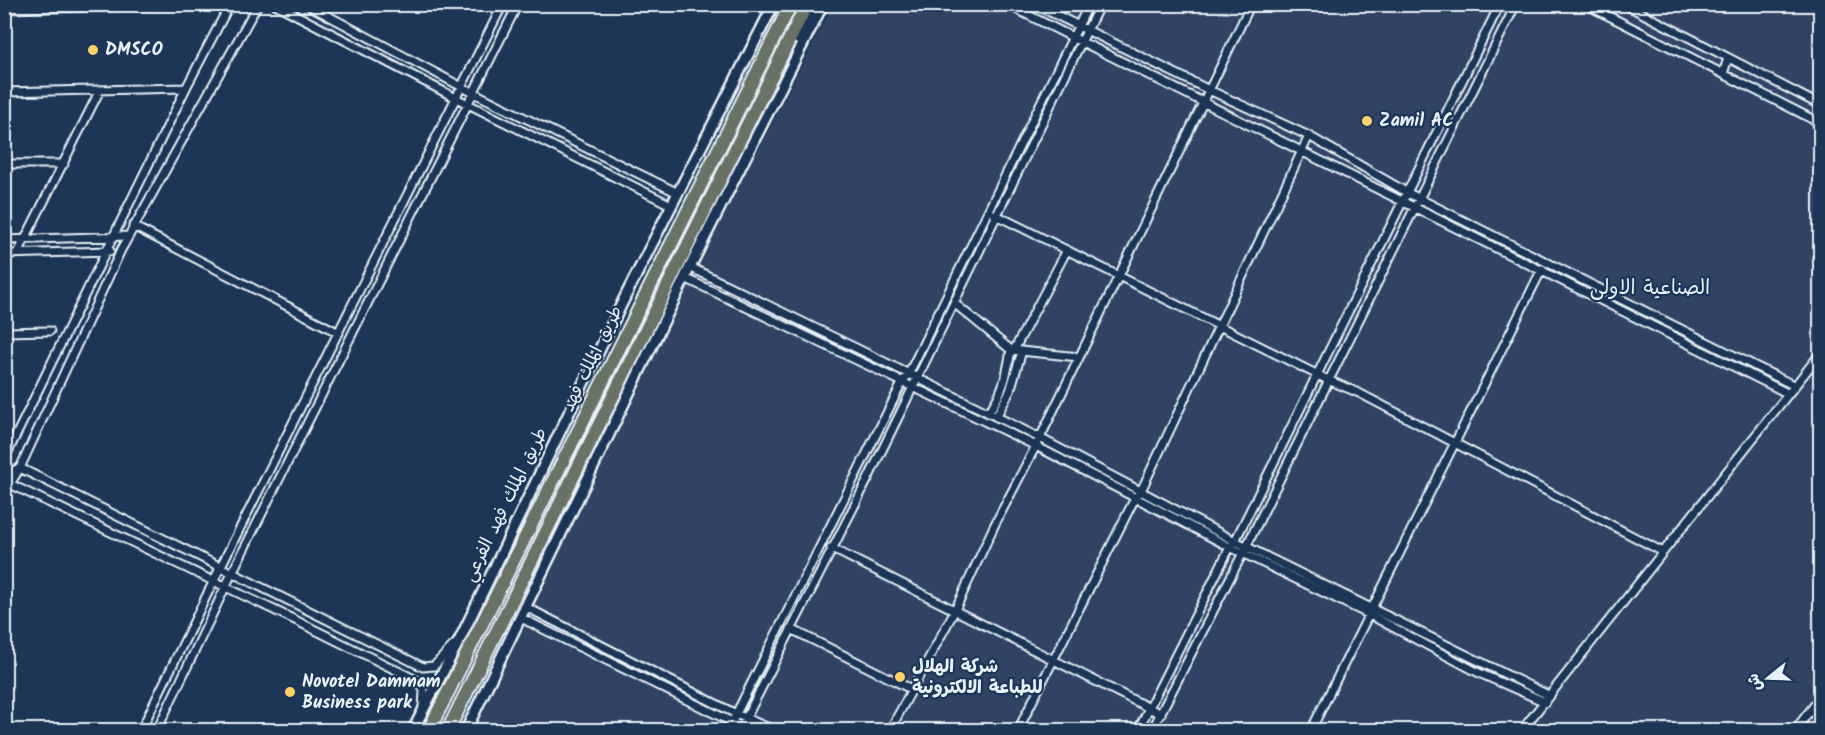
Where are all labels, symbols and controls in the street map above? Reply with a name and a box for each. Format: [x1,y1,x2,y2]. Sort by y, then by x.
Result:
place label: DMSCO [105,36,163,65]
marker: DMSCO [86,43,100,57]
place label: Zamil AC [1379,107,1453,136]
marker: Zamil AC [1360,114,1374,128]
district label: الصناعية الاولى [1590,273,1710,305]
street label: طريق الملك فهد [555,301,631,417]
street label: طريق الملك فهد الفرعي [456,423,556,587]
north arrow [1738,648,1798,708]
place label: شركة الهلال للطباعة الالكترونية [912,653,1043,703]
place label: Novotel Dammam Business park [302,668,441,718]
marker: شركة الهلال للطباعة الالكترونية [893,670,907,684]
text: ش [1741,670,1770,694]
marker: Novotel Dammam Business park [283,685,297,699]

